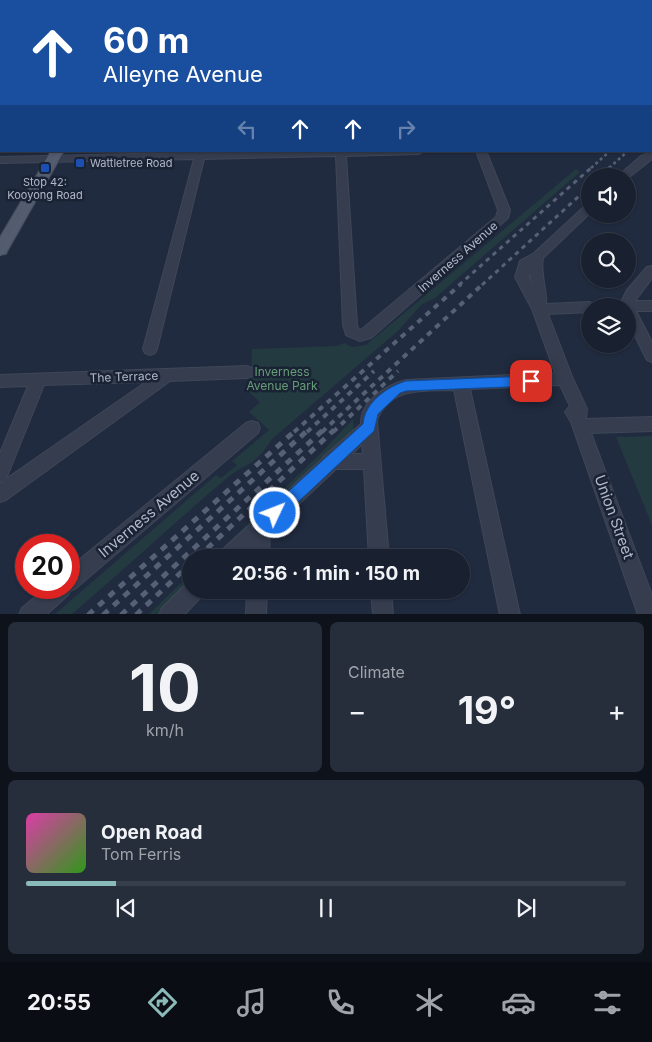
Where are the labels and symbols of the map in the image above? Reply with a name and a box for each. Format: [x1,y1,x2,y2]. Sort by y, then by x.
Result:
place label: Wattletree Road [90,156,172,170]
marker: Wattletree Road [74,157,86,169]
marker: Stop 42: Kooyong Road [39,162,51,174]
place label: Stop 42: Kooyong Road [7,175,83,202]
street label: Inverness Avenue [415,218,501,295]
pin [510,360,552,402]
park label: Inverness Avenue Park [246,364,318,393]
street label: The Terrace [89,368,159,385]
street label: Inverness Avenue [94,466,203,561]
street label: Union Street [590,472,638,562]
position arrow [248,486,300,538]
speed limit sign: 20 [15,534,80,599]

